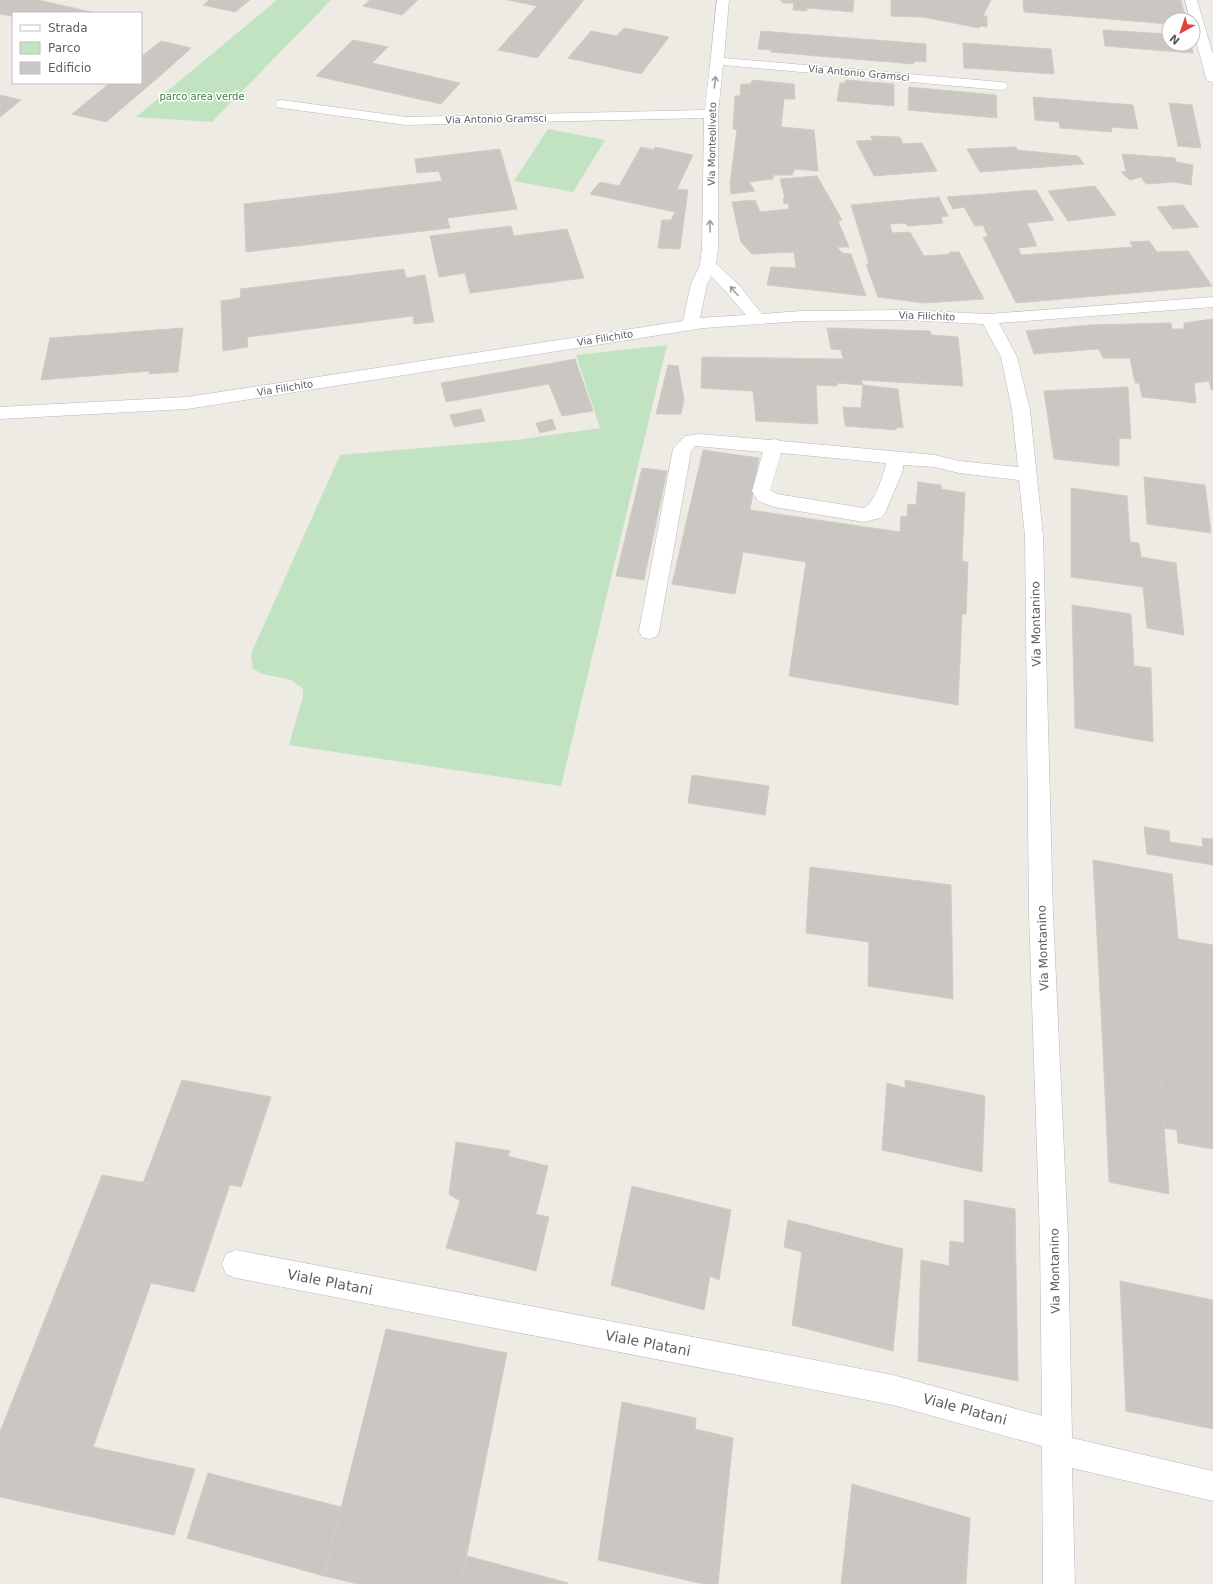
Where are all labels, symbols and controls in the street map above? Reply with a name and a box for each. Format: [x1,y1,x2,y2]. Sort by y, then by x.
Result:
legend [12,12,142,84]
north arrow [1161,12,1201,52]
text: Strada [48,21,88,35]
text: N [1167,31,1183,47]
text: Parco [48,41,81,55]
text: Edificio [48,61,91,75]
street label: Via Antonio Gramsci [808,63,910,83]
one-way arrow [711,76,719,89]
park label: parco area verde [159,91,245,102]
street label: Via Monteoliveto [706,102,718,186]
street label: Via Antonio Gramsci [445,113,547,125]
one-way arrow [706,220,714,233]
one-way arrow [730,287,739,297]
street label: Via Filichito [898,310,956,322]
street label: Via Filichito [576,328,634,348]
street label: Via Filichito [256,378,314,398]
street label: Via Montanino [1028,581,1044,667]
street label: Via Montanino [1035,905,1051,991]
street label: Via Montanino [1047,1228,1063,1314]
street label: Viale Platani [286,1266,374,1298]
street label: Viale Platani [604,1327,692,1359]
street label: Viale Platani [921,1390,1009,1428]

